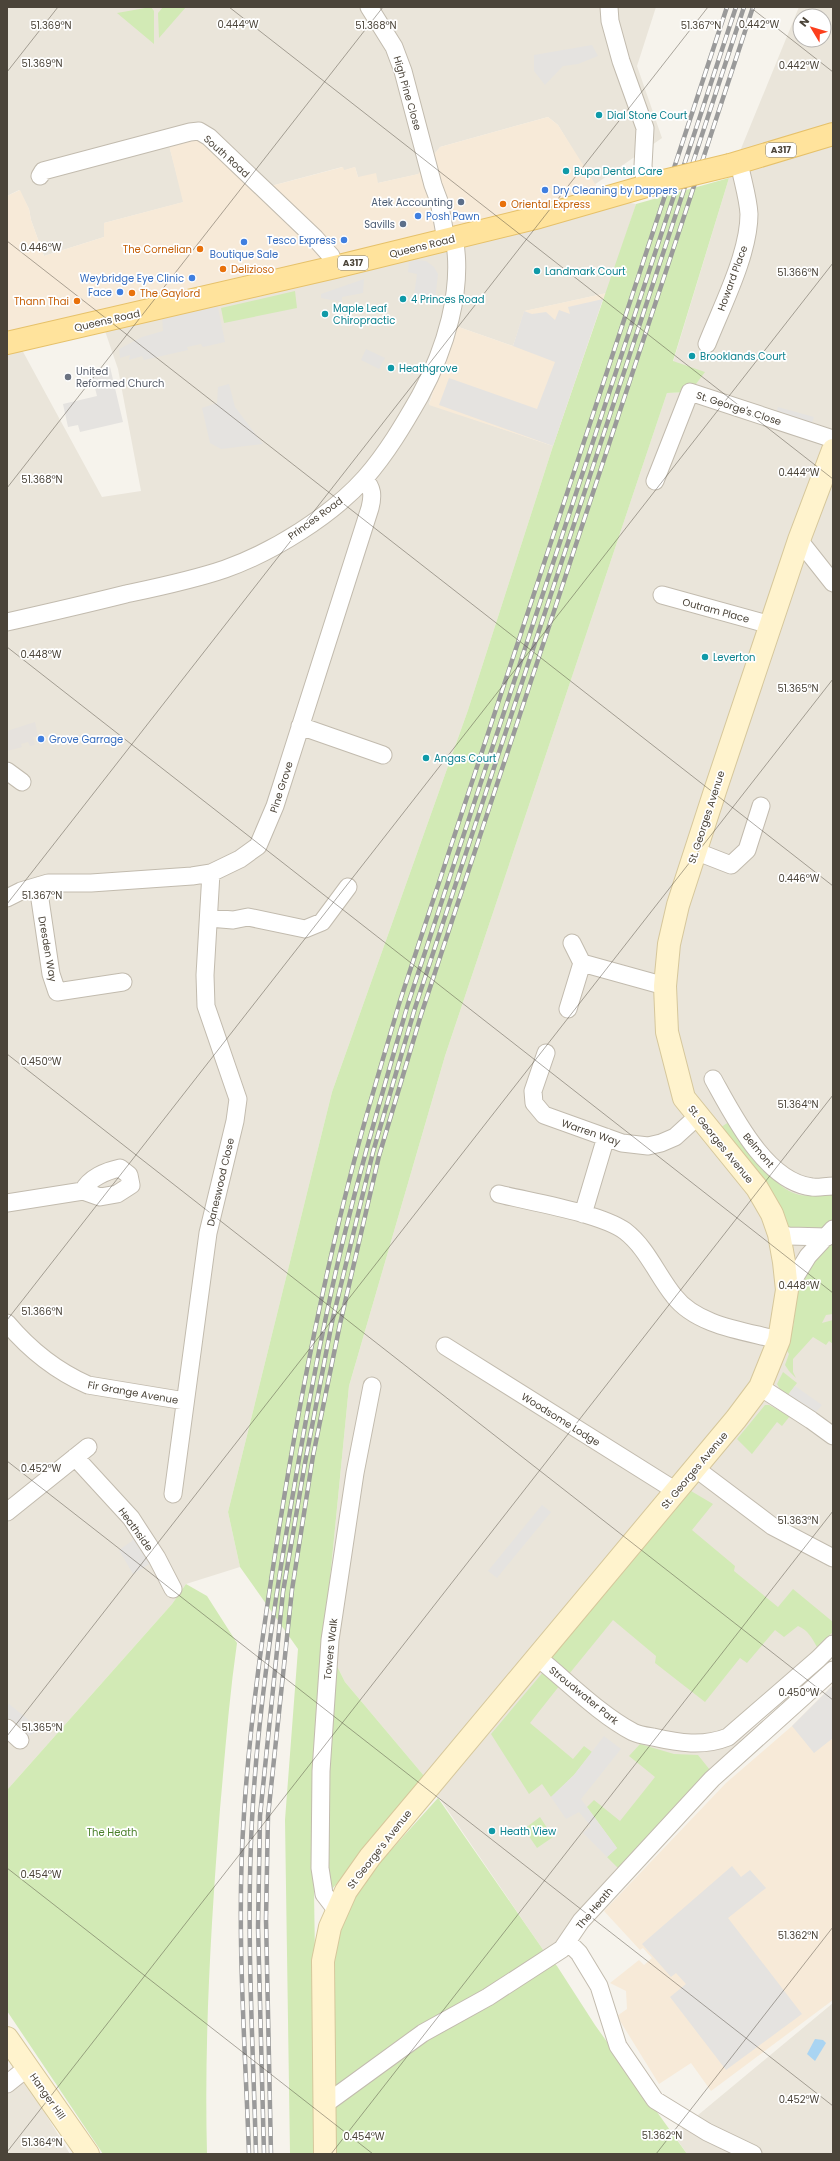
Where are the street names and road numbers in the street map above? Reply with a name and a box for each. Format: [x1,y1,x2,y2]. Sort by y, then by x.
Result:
street label: High Pine Close [390,54,425,132]
street label: South Road [200,132,253,181]
road number: A317 [766,143,796,157]
street label: Queens Road [388,231,456,262]
street label: Howard Place [714,243,751,313]
road number: A317 [338,256,368,270]
street label: Queens Road [73,306,141,335]
street label: St. George's Close [694,388,783,429]
street label: Princes Road [285,493,346,543]
street label: Outram Place [681,594,751,627]
street label: Pine Grove [266,760,297,815]
street label: St. Georges Avenue [684,769,729,866]
street label: Dresden Way [34,915,61,983]
street label: St. Georges Avenue [684,1102,757,1187]
street label: Warren Way [559,1115,623,1150]
street label: Belmont [740,1130,778,1171]
street label: Daneswood Close [203,1137,238,1228]
street label: Fir Grange Avenue [86,1377,179,1408]
street label: Woodsome Lodge [518,1389,603,1450]
street label: St. Georges Avenue [658,1428,731,1512]
street label: Heathside [115,1504,157,1554]
street label: Towers Walk [320,1617,341,1681]
street label: Stroudwater Park [546,1663,622,1729]
street label: St George’s Avenue [344,1807,415,1892]
street label: The Heath [572,1884,616,1933]
street label: Hanger Hill [26,2070,69,2123]

